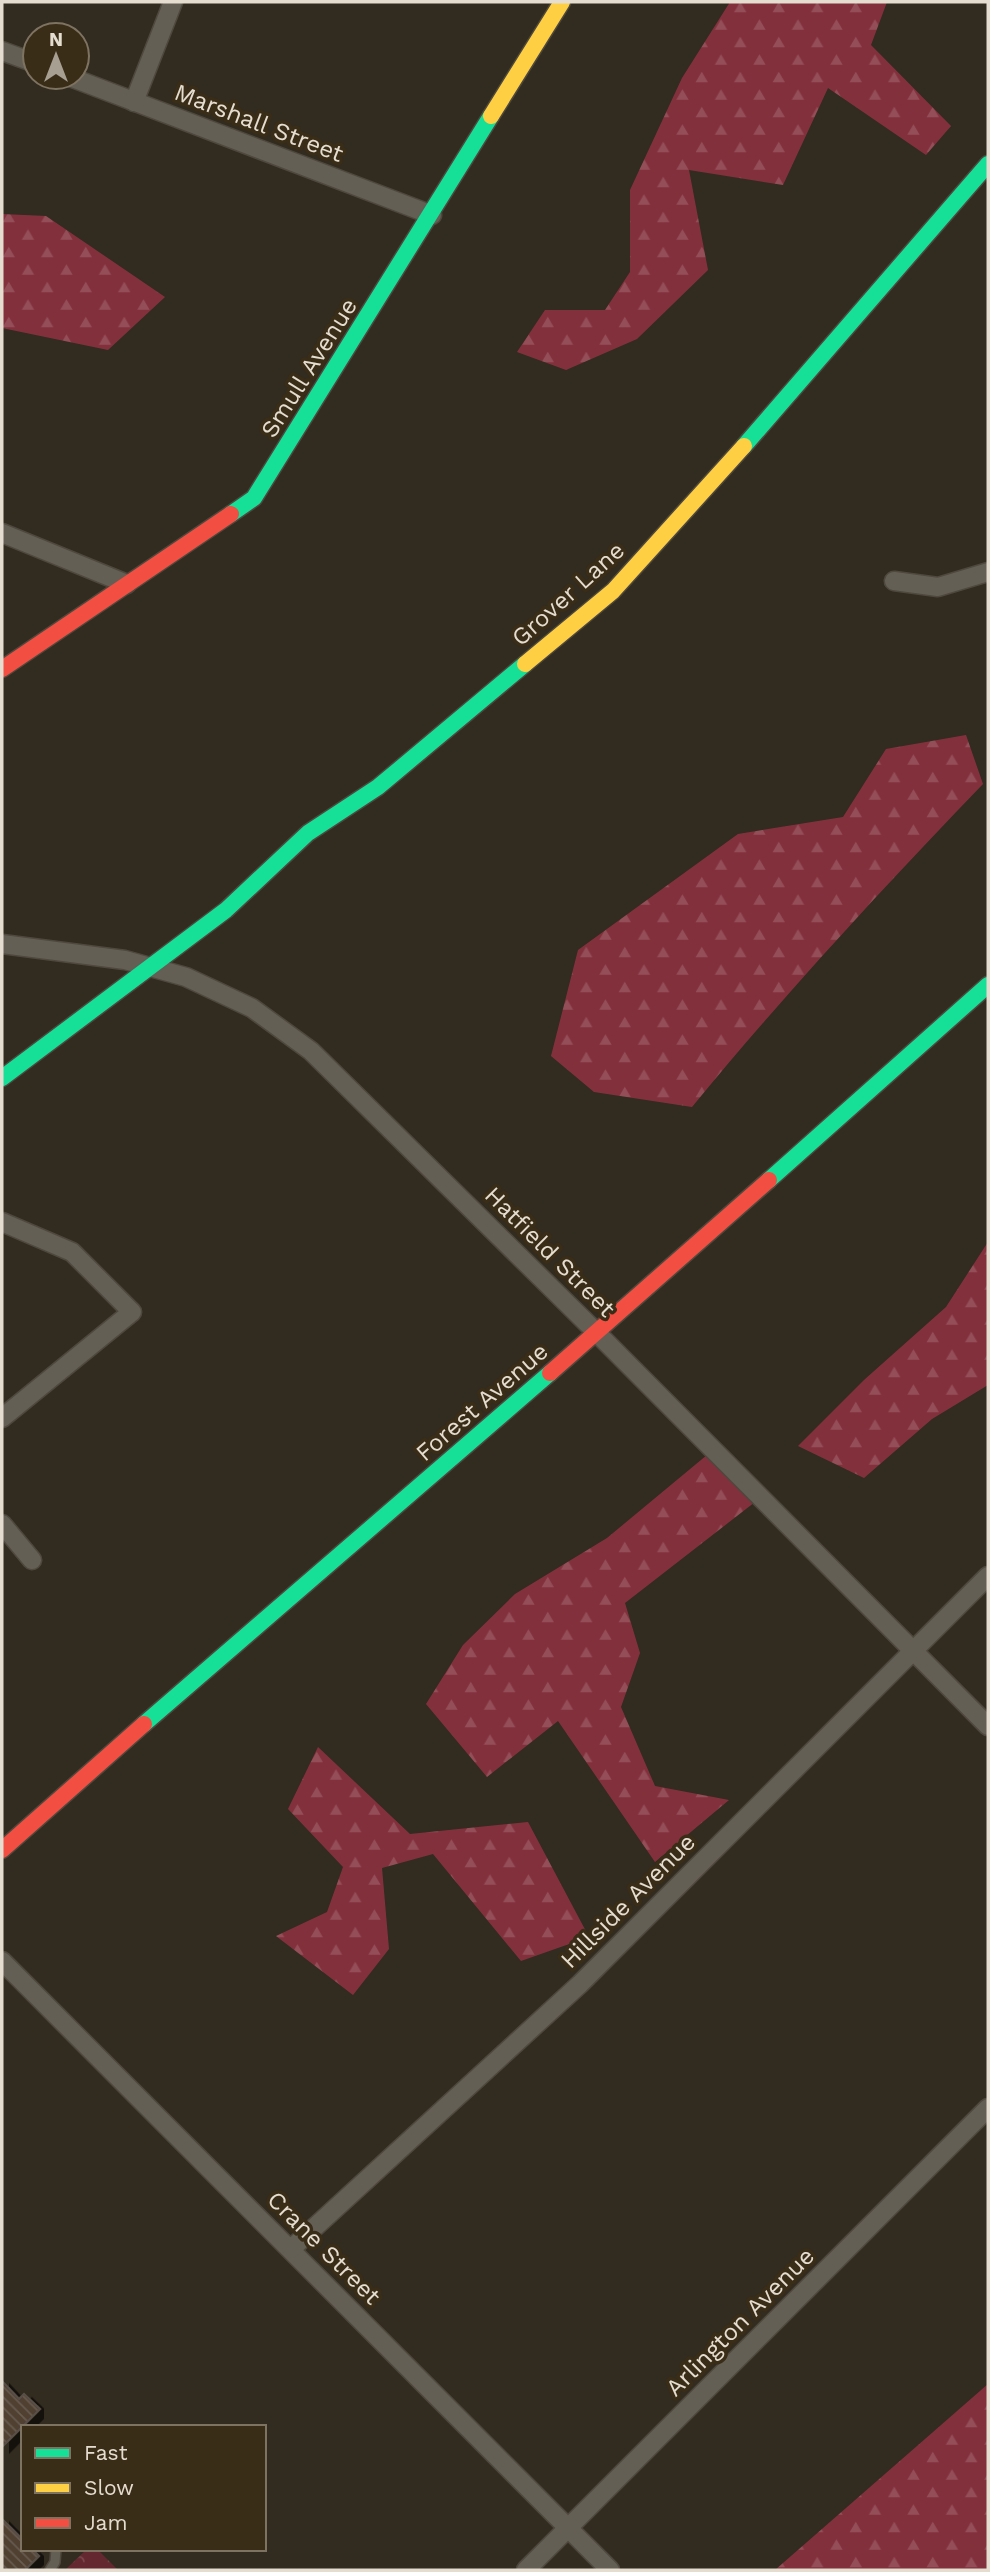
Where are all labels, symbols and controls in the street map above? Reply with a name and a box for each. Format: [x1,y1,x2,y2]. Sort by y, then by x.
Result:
north arrow [21,21,91,91]
text: N [49,28,63,51]
street label: Marshall Street [171,78,347,168]
street label: Smull Avenue [255,293,363,443]
street label: Grover Lane [506,536,630,652]
street label: Hatfield Street [479,1181,621,1323]
street label: Forest Avenue [410,1337,554,1467]
street label: Hillside Avenue [555,1828,701,1974]
street label: Crane Street [262,2186,386,2310]
street label: Arlington Avenue [660,2242,820,2402]
legend [21,2425,266,2551]
text: Fast [84,2440,128,2465]
text: Slow [84,2475,134,2500]
text: Jam [84,2510,127,2535]

